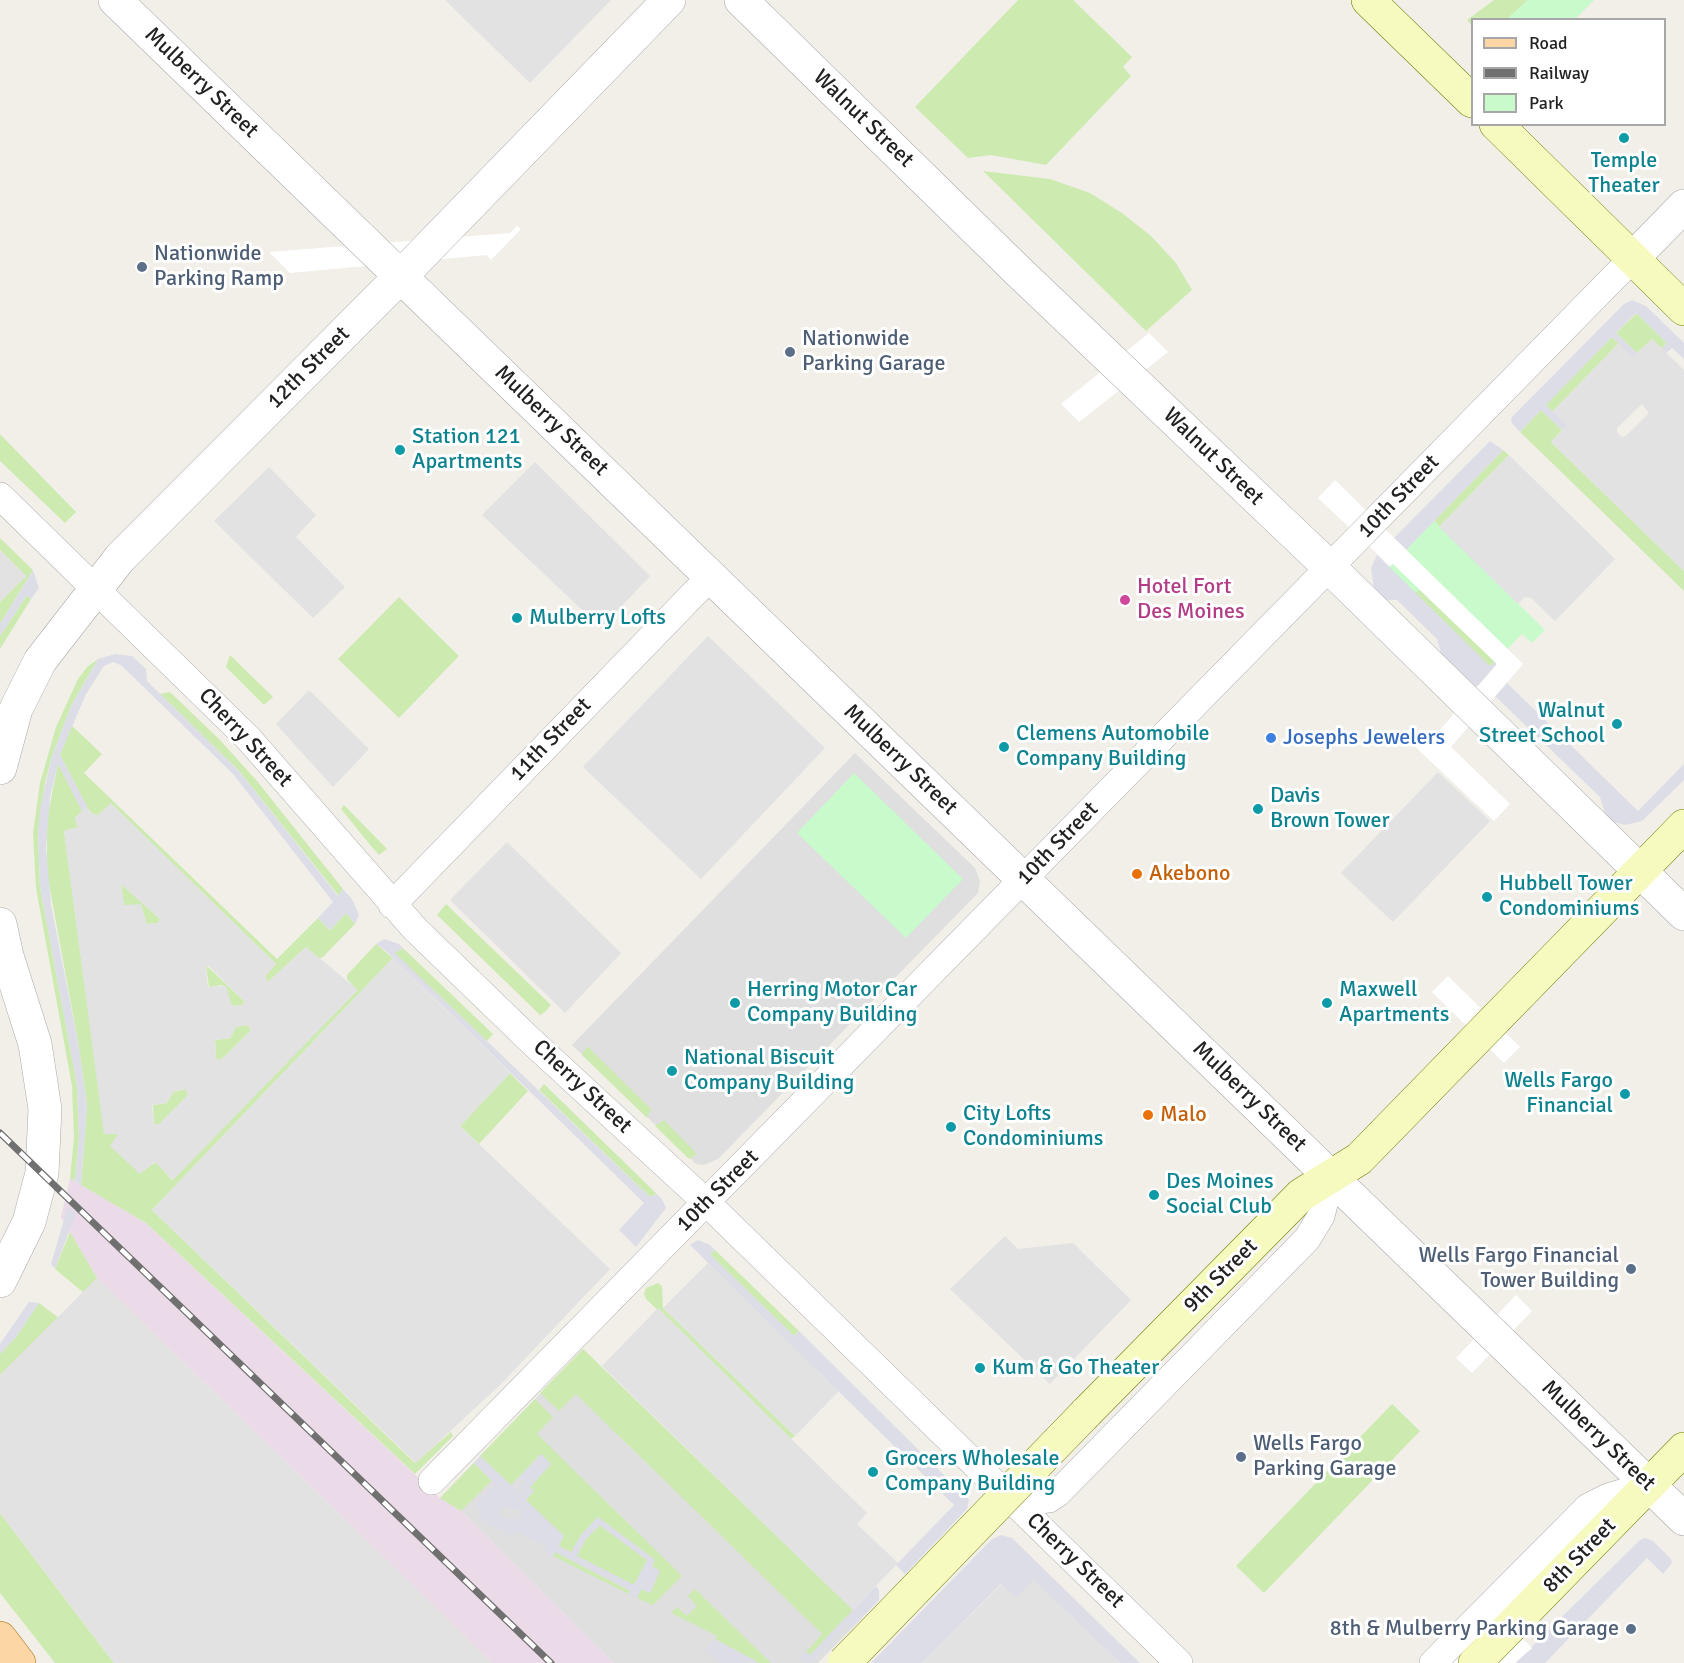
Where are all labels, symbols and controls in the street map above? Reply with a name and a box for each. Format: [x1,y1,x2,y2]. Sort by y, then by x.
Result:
legend [1471,18,1666,126]
street label: Mulberry Street [139,22,263,144]
text: Road [1529,32,1568,54]
text: Railway [1529,62,1589,84]
street label: Walnut Street [807,65,919,173]
text: Park [1529,92,1564,114]
marker: Temple Theater [1617,131,1631,145]
place label: Temple Theater [1588,148,1660,200]
place label: Nationwide Parking Ramp [154,241,284,292]
marker: Nationwide Parking Ramp [135,260,149,274]
street label: 12th Street [262,321,356,415]
place label: Nationwide Parking Garage [802,326,945,378]
marker: Nationwide Parking Garage [783,345,797,359]
street label: Mulberry Street [489,360,613,482]
street label: Walnut Street [1157,403,1269,511]
place label: Station 121 Apartments [412,424,522,476]
marker: Station 121 Apartments [393,443,407,457]
street label: 10th Street [1353,450,1445,544]
place label: Hotel Fort Des Moines [1137,574,1245,626]
marker: Hotel Fort Des Moines [1118,593,1132,607]
place label: Mulberry Lofts [529,605,666,631]
marker: Mulberry Lofts [510,611,524,625]
street label: Cherry Street [193,683,297,793]
street label: 11th Street [505,693,597,787]
place label: Walnut Street School [1479,698,1605,750]
street label: Mulberry Street [838,699,962,821]
marker: Walnut Street School [1610,717,1624,731]
place label: Clemens Automobile Company Building [1016,721,1210,772]
place label: Josephs Jewelers [1283,725,1445,751]
marker: Josephs Jewelers [1264,731,1278,745]
marker: Clemens Automobile Company Building [997,740,1011,754]
place label: Davis Brown Tower [1270,783,1390,834]
street label: 10th Street [1012,797,1104,891]
marker: Davis Brown Tower [1251,802,1265,816]
place label: Akebono [1149,861,1231,887]
marker: Akebono [1130,867,1144,881]
place label: Hubbell Tower Condominiums [1499,871,1639,922]
marker: Hubbell Tower Condominiums [1480,890,1494,904]
place label: Herring Motor Car Company Building [747,977,917,1028]
place label: Maxwell Apartments [1339,977,1449,1028]
marker: Herring Motor Car Company Building [728,996,742,1010]
marker: Maxwell Apartments [1320,996,1334,1010]
street label: Cherry Street [527,1035,637,1139]
street label: Mulberry Street [1187,1036,1311,1158]
place label: National Biscuit Company Building [684,1045,854,1096]
marker: National Biscuit Company Building [665,1064,679,1078]
place label: Wells Fargo Financial [1504,1068,1613,1120]
marker: Wells Fargo Financial [1618,1087,1632,1101]
place label: City Lofts Condominiums [963,1101,1103,1152]
place label: Malo [1160,1102,1207,1128]
marker: Malo [1141,1108,1155,1122]
marker: City Lofts Condominiums [944,1120,958,1134]
street label: 10th Street [671,1144,765,1238]
place label: Des Moines Social Club [1166,1169,1274,1220]
marker: Des Moines Social Club [1147,1188,1161,1202]
street label: 9th Street [1179,1234,1263,1318]
place label: Wells Fargo Financial Tower Building [1419,1243,1619,1294]
marker: Wells Fargo Financial Tower Building [1624,1262,1638,1276]
place label: Kum & Go Theater [992,1355,1159,1381]
marker: Kum & Go Theater [973,1361,987,1375]
street label: Mulberry Street [1536,1375,1660,1497]
place label: Wells Fargo Parking Garage [1253,1431,1396,1482]
place label: Grocers Wholesale Company Building [885,1446,1059,1498]
marker: Wells Fargo Parking Garage [1234,1450,1248,1464]
marker: Grocers Wholesale Company Building [866,1465,880,1479]
street label: Cherry Street [1021,1508,1129,1614]
street label: 8th Street [1538,1513,1622,1599]
place label: 8th & Mulberry Parking Garage [1330,1616,1619,1642]
marker: 8th & Mulberry Parking Garage [1624,1622,1638,1636]

